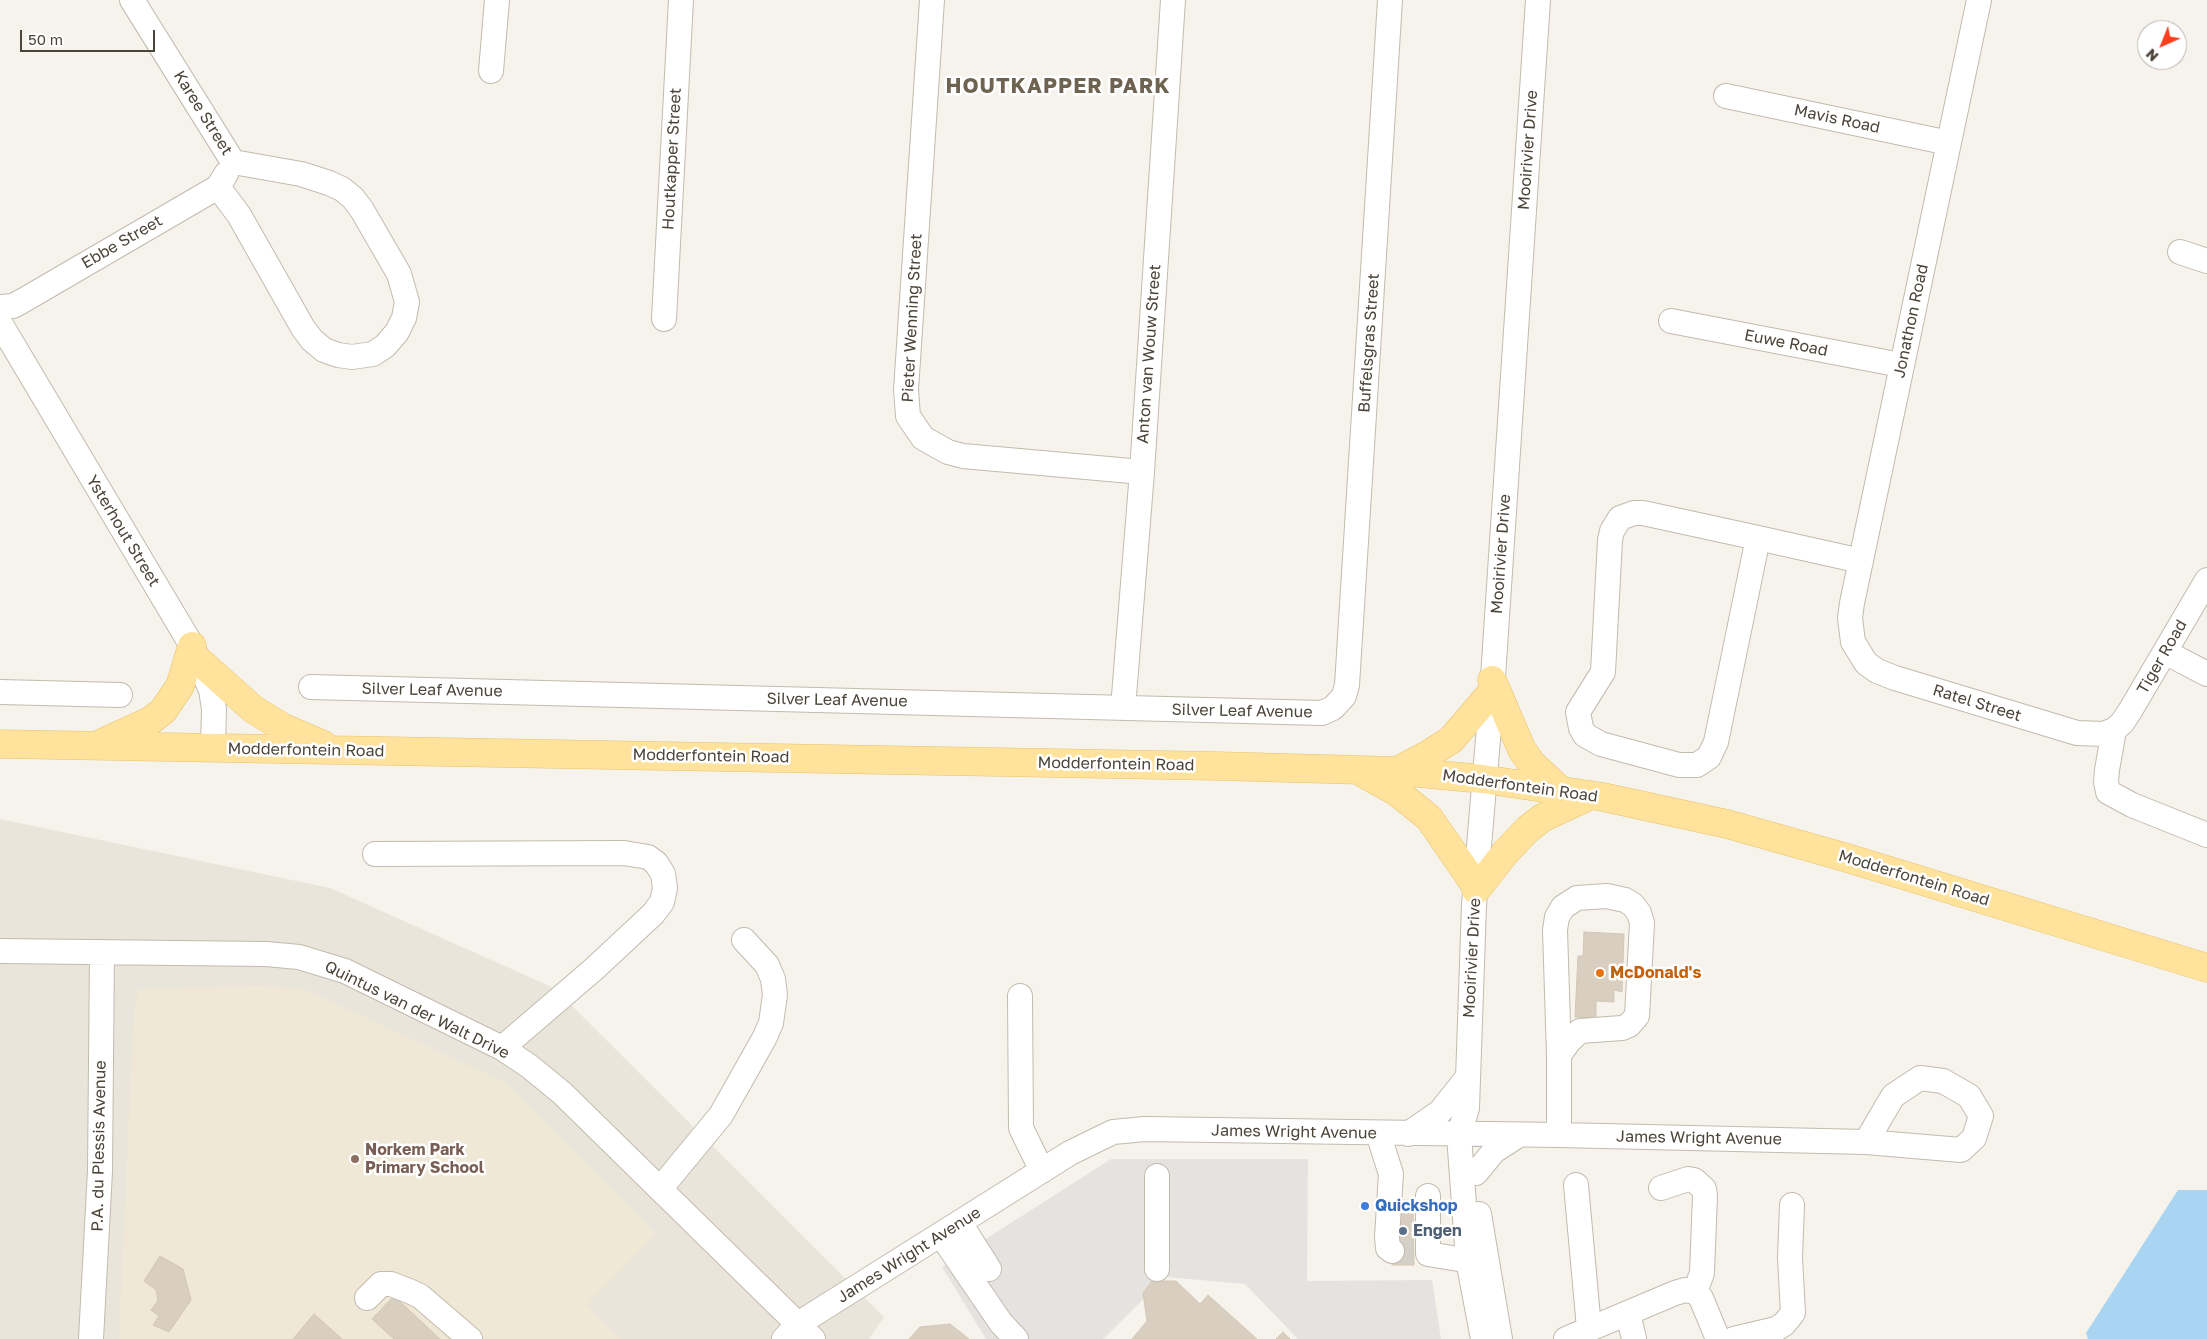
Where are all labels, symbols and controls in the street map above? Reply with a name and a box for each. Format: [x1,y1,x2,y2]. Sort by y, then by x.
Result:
scale bar [22,20,158,52]
north arrow [2137,20,2187,70]
text: 50 m [28,30,63,48]
text: N [2142,46,2162,65]
street label: Karee Street [169,67,237,159]
district label: HOUTKAPPER PARK [944,73,1172,99]
street label: Houtkapper Street [659,87,685,231]
street label: Mooirivier Drive [1514,89,1542,211]
street label: Mavis Road [1792,101,1882,137]
street label: Ebbe Street [78,211,166,273]
street label: Pieter Wenning Street [898,233,926,403]
street label: Jonathon Road [1890,262,1932,380]
street label: Anton van Wouw Street [1133,264,1165,444]
street label: Buffelsgras Street [1355,273,1383,413]
street label: Euwe Road [1743,325,1829,361]
street label: Ysterhout Street [82,472,164,590]
street label: Mooirivier Drive [1487,493,1515,615]
street label: Tiger Road [2133,616,2191,698]
street label: Silver Leaf Avenue [361,679,503,701]
street label: Ratel Street [1930,680,2024,726]
street label: Silver Leaf Avenue [766,689,908,711]
street label: Silver Leaf Avenue [1171,700,1313,722]
street label: Modderfontein Road [227,739,385,761]
street label: Modderfontein Road [632,745,790,767]
street label: Modderfontein Road [1037,753,1195,775]
street label: Modderfontein Road [1441,766,1599,806]
street label: Modderfontein Road [1836,846,1992,910]
street label: Mooirivier Drive [1459,897,1485,1019]
street label: Quintus van der Walt Drive [321,957,513,1063]
place label: McDonald's [1610,963,1701,983]
marker: McDonald's [1594,967,1606,979]
street label: P.A. du Plessis Avenue [88,1060,110,1232]
street label: James Wright Avenue [1211,1121,1377,1143]
street label: James Wright Avenue [1616,1127,1782,1149]
place label: Norkem Park Primary School [365,1140,484,1178]
marker: Norkem Park Primary School [349,1153,361,1165]
place label: Quickshop [1375,1196,1458,1216]
marker: Quickshop [1359,1200,1371,1212]
street label: James Wright Avenue [834,1203,984,1307]
place label: Engen [1413,1221,1462,1241]
marker: Engen [1397,1225,1409,1237]

